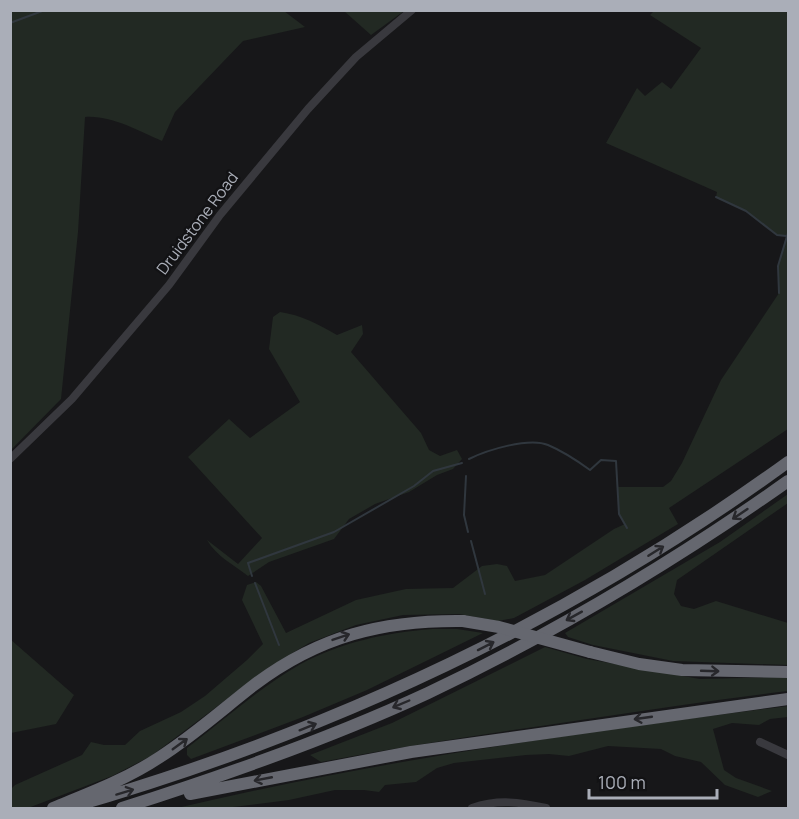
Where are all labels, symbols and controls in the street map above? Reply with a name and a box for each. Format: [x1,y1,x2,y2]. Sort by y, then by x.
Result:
street label: Druidstone Road [151,167,243,279]
one-way arrow [733,508,749,520]
one-way arrow [647,544,664,556]
one-way arrow [566,611,584,622]
one-way arrow [332,631,350,642]
one-way arrow [476,640,494,652]
one-way arrow [699,666,719,677]
one-way arrow [392,699,410,710]
one-way arrow [633,713,653,724]
one-way arrow [299,721,317,732]
one-way arrow [171,738,187,750]
scale bar [589,762,716,800]
text: 100 m [598,770,646,794]
one-way arrow [254,774,274,785]
one-way arrow [115,786,134,797]

